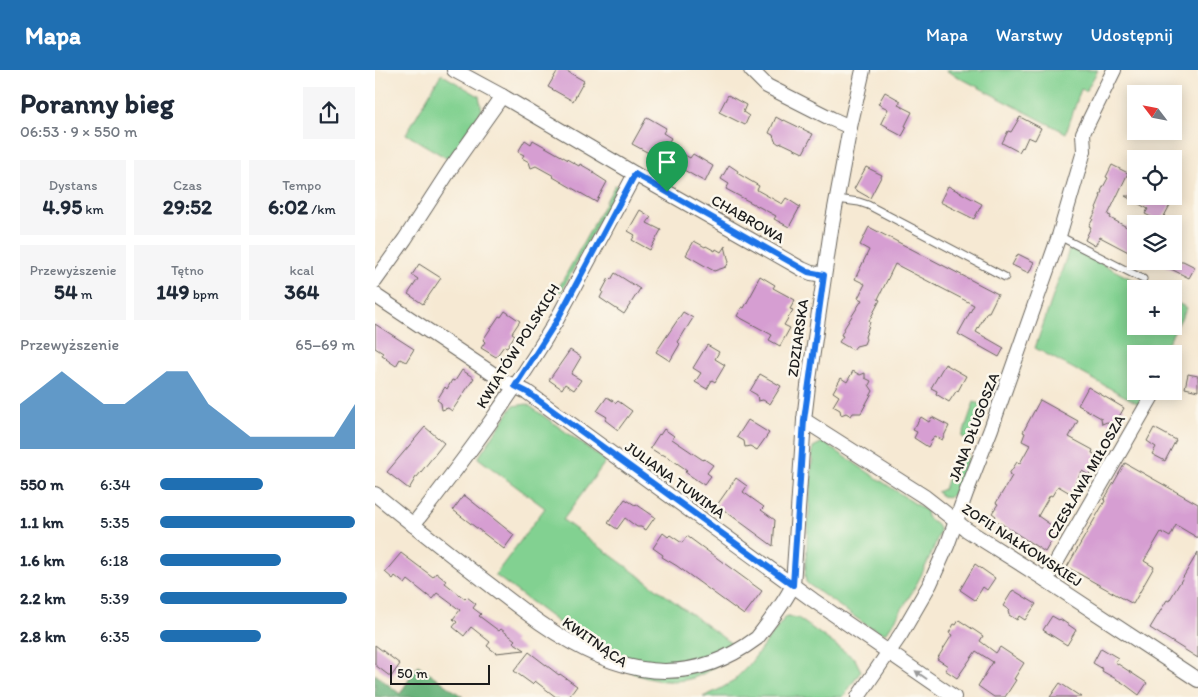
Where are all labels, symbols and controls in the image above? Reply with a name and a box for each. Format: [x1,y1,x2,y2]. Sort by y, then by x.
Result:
text: Mapa [25,21,81,50]
text: Mapa [926,24,968,46]
text: Warstwy [996,24,1063,46]
text: Udostępnij [1091,24,1173,46]
north arrow [1127,85,1183,140]
map controls [1127,85,1182,400]
text: Poranny bieg [20,86,174,120]
button: share [303,87,355,139]
text: 06:53 · 9 × 550 m [20,122,138,141]
pin [646,141,688,192]
icon: arrive [653,148,681,176]
button: locate [1127,150,1182,205]
text: Dystans [49,177,98,194]
text: Czas [173,177,202,194]
text: Tempo [282,177,321,194]
street label: CHABROWA [708,191,788,247]
text: 4.95 [42,194,82,219]
text: 29:52 [163,194,212,219]
text: 6:02 [268,194,308,219]
text: km [82,201,104,218]
text: /km [308,201,336,218]
button: layers [1127,215,1182,270]
text: Przewyższenie [30,262,117,279]
text: Tętno [171,262,204,279]
text: kcal [289,262,314,279]
text: 54 [54,279,78,304]
text: 149 [156,279,190,304]
text: 364 [284,279,319,304]
street label: KWIATÓW POLSKICH [472,280,564,412]
button: + [1127,280,1182,335]
text: m [78,286,92,303]
text: bpm [190,286,219,303]
street label: ZDZIARSKA [784,298,812,378]
text: Przewyższenie [20,335,119,354]
text: 65–69 m [295,335,355,354]
button: − [1127,345,1182,400]
street label: JANA DŁUGOSZA [945,370,1003,484]
street label: CZESŁAWA MIŁOSZA [1043,411,1129,543]
street label: JULIANA TUWIMA [621,438,729,523]
text: 550 m [20,475,64,494]
text: 6:34 [100,475,131,494]
street label: ZOFII NAŁKOWSKIEJ [959,499,1085,591]
text: 1.1 km [20,513,64,532]
text: 5:35 [100,513,129,532]
text: 1.6 km [20,551,65,570]
text: 6:18 [100,551,129,570]
text: 2.2 km [20,589,66,608]
text: 5:39 [100,589,129,608]
street label: KWITNĄCA [559,613,631,671]
text: 2.8 km [20,627,66,646]
text: 6:35 [100,627,130,646]
scale bar [390,662,490,685]
text: 50 m [397,665,428,682]
one-way arrow [915,670,928,680]

